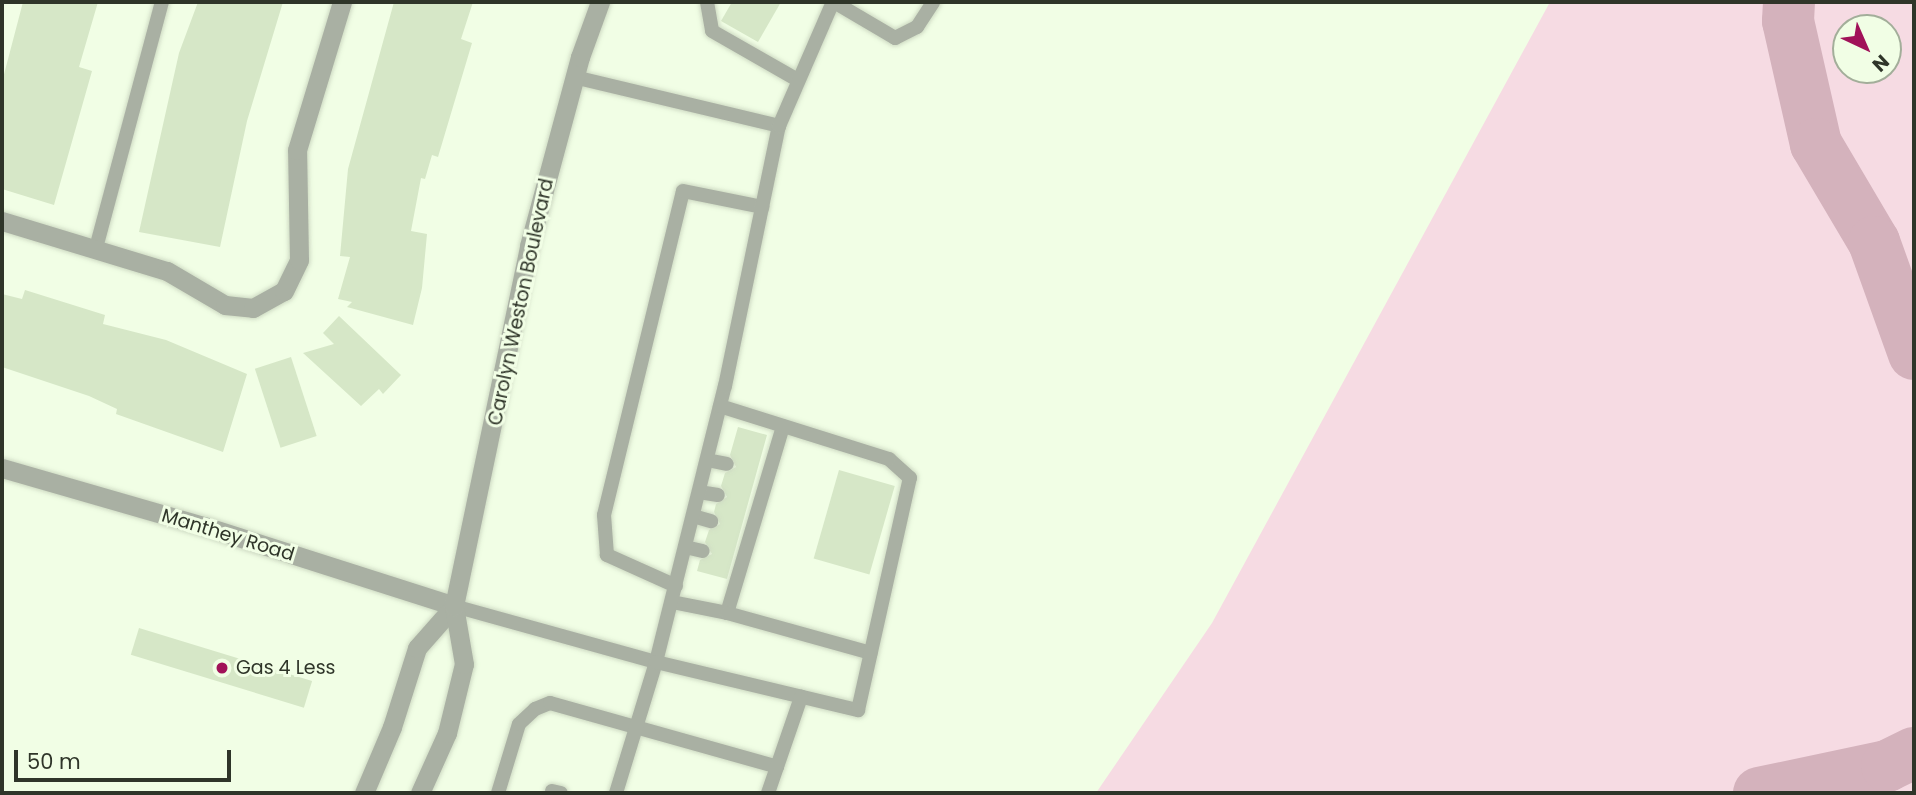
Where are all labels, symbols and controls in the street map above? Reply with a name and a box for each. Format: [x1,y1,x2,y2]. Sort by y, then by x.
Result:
north arrow [1832,14,1902,84]
text: N [1866,48,1895,78]
street label: Carolyn Weston Boulevard [484,176,558,428]
street label: Manthey Road [159,504,297,566]
place label: Gas 4 Less [236,657,335,679]
marker: Gas 4 Less [214,660,230,676]
scale bar [18,736,234,780]
text: 50 m [27,747,81,776]

